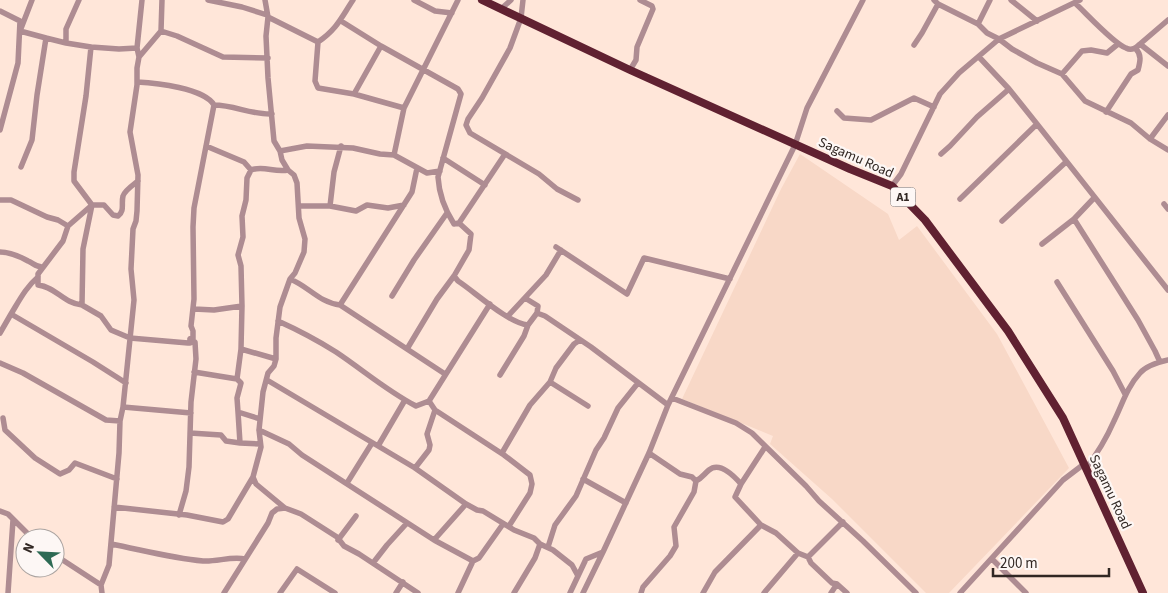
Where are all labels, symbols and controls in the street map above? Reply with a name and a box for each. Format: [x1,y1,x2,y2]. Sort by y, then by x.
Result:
street label: Sagamu Road [815,132,897,184]
road number: A1 [890,188,916,206]
street label: Sagamu Road [1084,451,1136,533]
north arrow [15,528,65,578]
text: N [18,540,40,556]
scale bar [993,546,1109,578]
text: 200 m [1000,553,1038,574]

